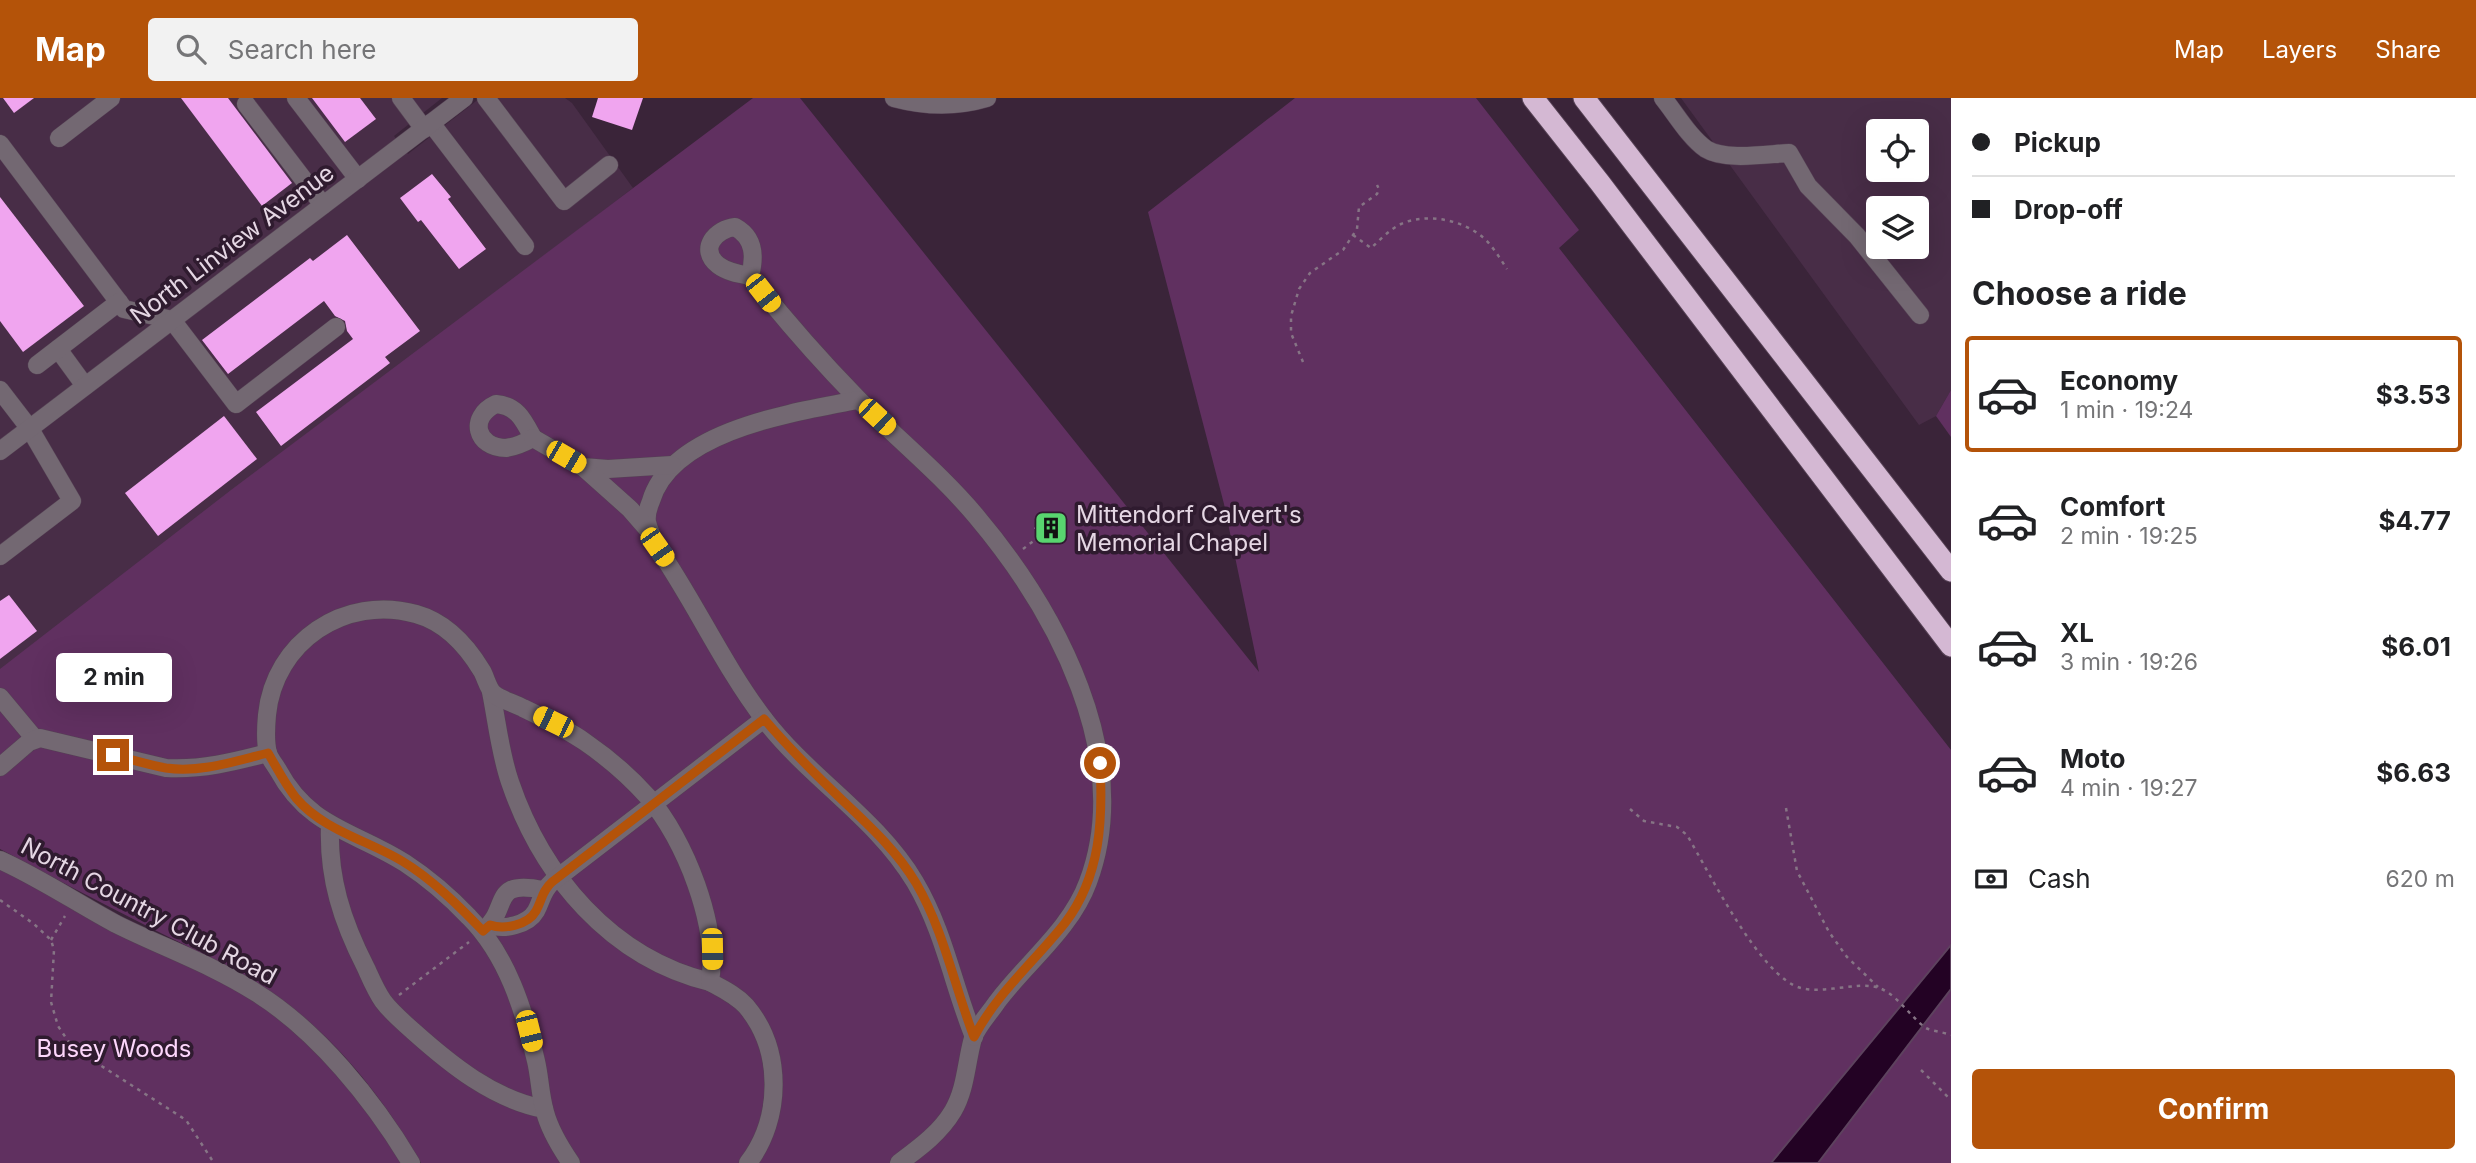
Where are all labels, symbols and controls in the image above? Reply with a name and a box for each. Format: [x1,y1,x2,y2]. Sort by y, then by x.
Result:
search box [148,18,638,81]
text: Map [35,29,106,69]
icon: search [172,30,210,68]
text: Search here [228,34,376,65]
text: Map [2174,35,2224,64]
text: Layers [2262,35,2337,64]
text: Share [2375,35,2441,64]
map controls [1866,119,1929,259]
button: locate [1866,119,1929,182]
text: Pickup [2014,127,2101,158]
street label: North Linview Avenue [124,158,340,330]
text: Drop-off [2014,194,2123,225]
button: layers [1866,196,1929,259]
car [742,270,785,316]
text: Choose a ride [1972,274,2187,313]
icon: car [1976,363,2039,426]
text: Economy [2060,365,2178,396]
text: $3.53 [2376,379,2451,410]
car [855,395,900,439]
text: 1 min · 19:24 [2060,396,2193,424]
car [543,437,590,477]
icon: car [1976,489,2039,552]
text: Comfort [2060,491,2165,522]
place label: Mittendorf Calvert's Memorial Chapel [1076,500,1302,557]
text: $4.77 [2378,505,2451,536]
building icon: Mittendorf Calvert's Memorial Chapel [1032,509,1070,547]
text: 2 min · 19:25 [2060,522,2198,550]
car [637,524,678,570]
icon: car [1976,615,2039,678]
text: XL [2060,617,2094,648]
text: $6.01 [2381,631,2451,662]
text: 3 min · 19:26 [2060,648,2198,676]
callout: 2 min [55,654,171,702]
text: 2 min [83,663,145,691]
car [530,703,577,741]
route end [97,739,129,771]
icon: car [1976,741,2039,804]
text: Moto [2060,743,2125,774]
route start [1084,747,1116,779]
text: $6.63 [2376,757,2451,788]
text: 4 min · 19:27 [2060,774,2197,802]
street label: North Country Club Road [16,831,282,991]
icon: cash [1972,860,2010,898]
text: Cash [2028,863,2091,894]
text: 620 m [2386,865,2455,893]
car [702,928,723,970]
car [514,1008,545,1054]
park label: Busey Woods [37,1034,191,1063]
button: Confirm [1972,1069,2455,1149]

